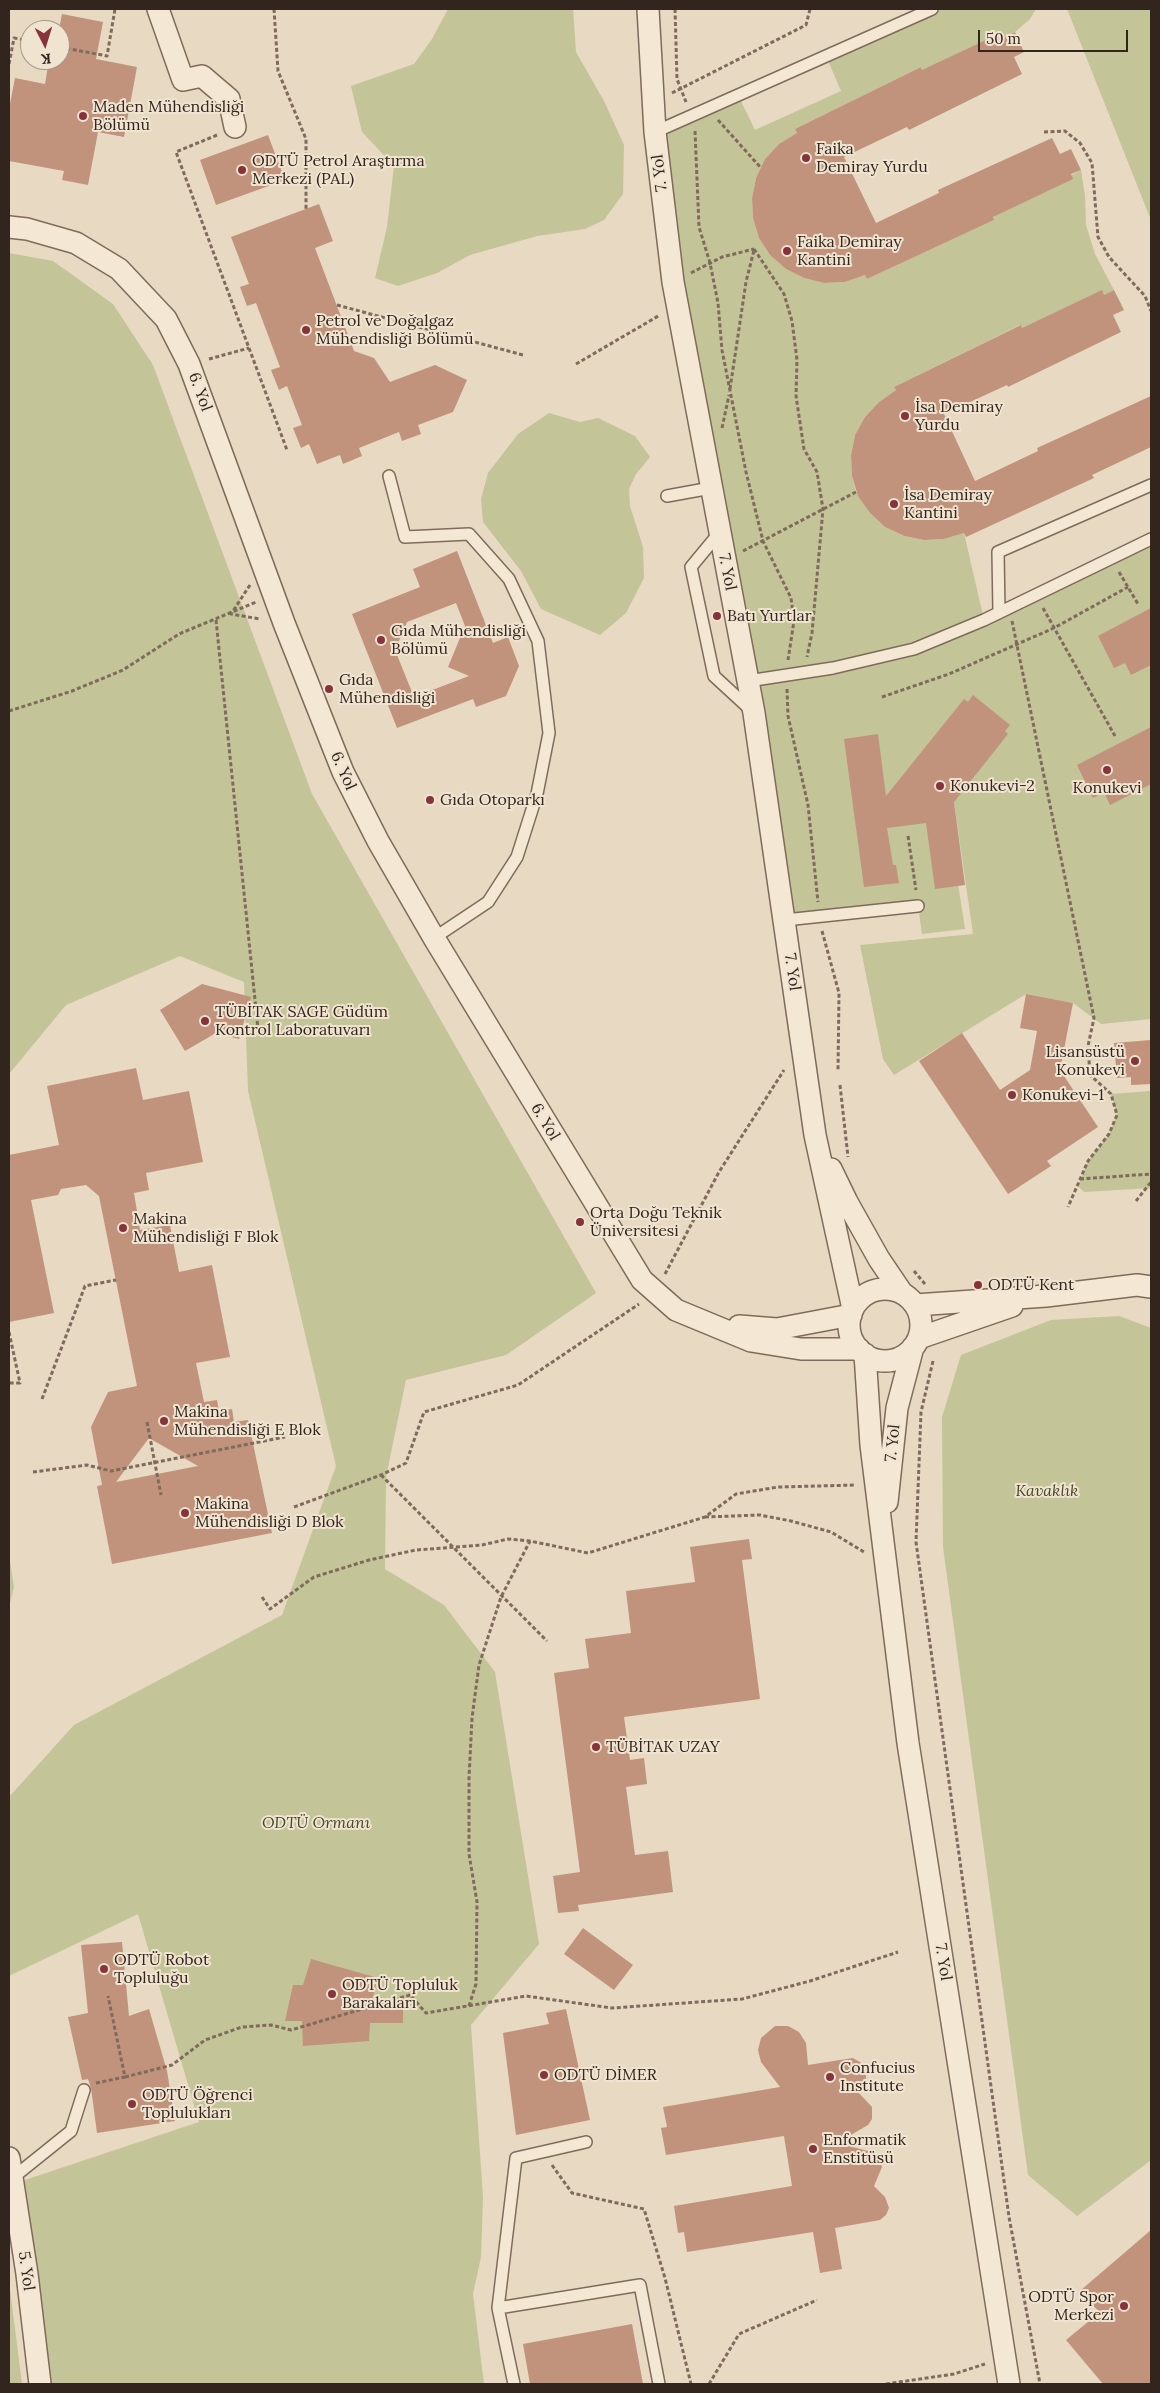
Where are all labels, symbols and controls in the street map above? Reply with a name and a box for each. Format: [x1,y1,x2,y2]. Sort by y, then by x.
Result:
north arrow [20,20,70,70]
scale bar [980,20,1130,52]
text: 50 m [986,29,1021,48]
text: K [40,50,52,68]
place label: Maden Mühendisliği Bölümü [93,97,244,135]
marker: Maden Mühendisliği Bölümü [77,110,89,122]
place label: Faika Demiray Yurdu [816,139,928,177]
place label: ODTÜ Petrol Araştırma Merkezi (PAL) [252,151,425,189]
marker: Faika Demiray Yurdu [800,152,812,164]
street label: 7. Yol [648,153,672,193]
marker: ODTÜ Petrol Araştırma Merkezi (PAL) [236,164,248,176]
place label: Faika Demiray Kantini [797,232,902,270]
marker: Faika Demiray Kantini [781,245,793,257]
place label: Petrol ve Doğalgaz Mühendisliği Bölümü [316,311,474,349]
marker: Petrol ve Doğalgaz Mühendisliği Bölümü [300,324,312,336]
street label: 6. Yol [184,370,216,414]
place label: İsa Demiray Yurdu [915,397,1003,435]
marker: İsa Demiray Yurdu [899,410,911,422]
place label: İsa Demiray Kantini [904,485,992,523]
marker: İsa Demiray Kantini [888,498,900,510]
street label: 7. Yol [714,552,740,592]
place label: Batı Yurtlar [727,606,812,626]
marker: Batı Yurtlar [711,610,723,622]
place label: Gıda Mühendisliği Bölümü [391,621,526,659]
marker: Gıda Mühendisliği Bölümü [375,634,387,646]
place label: Gıda Mühendisliği [339,670,435,708]
marker: Gıda Mühendisliği [323,683,335,695]
street label: 6. Yol [326,749,360,793]
marker: Konukevi [1101,764,1113,776]
place label: Konukevi-2 [950,776,1035,796]
place label: Konukevi [1073,778,1141,798]
marker: Konukevi-2 [934,780,946,792]
place label: Gıda Otoparkı [440,790,545,810]
marker: Gıda Otoparkı [424,794,436,806]
street label: 7. Yol [780,952,804,992]
place label: TÜBİTAK SAGE Güdüm Kontrol Laboratuvarı [215,1002,388,1040]
marker: TÜBİTAK SAGE Güdüm Kontrol Laboratuvarı [199,1015,211,1027]
place label: Lisansüstü Konukevi [1046,1042,1125,1080]
marker: Lisansüstü Konukevi [1129,1055,1141,1067]
place label: Konukevi-1 [1022,1085,1104,1105]
marker: Konukevi-1 [1006,1089,1018,1101]
street label: 6. Yol [526,1100,564,1144]
place label: Orta Doğu Teknik Üniversitesi [590,1203,722,1241]
place label: Makina Mühendisliği F Blok [133,1209,279,1247]
marker: Orta Doğu Teknik Üniversitesi [574,1216,586,1228]
marker: Makina Mühendisliği F Blok [117,1222,129,1234]
place label: ODTÜ Kent [988,1275,1074,1295]
marker: ODTÜ Kent [972,1279,984,1291]
place label: Makina Mühendisliği E Blok [174,1402,321,1440]
marker: Makina Mühendisliği E Blok [158,1415,170,1427]
street label: 7. Yol [881,1423,905,1463]
park label: Kavaklık [1016,1481,1078,1501]
place label: Makina Mühendisliği D Blok [195,1494,344,1532]
marker: Makina Mühendisliği D Blok [179,1507,191,1519]
place label: TÜBİTAK UZAY [606,1737,720,1757]
marker: TÜBİTAK UZAY [590,1741,602,1753]
park label: ODTÜ Ormanı [262,1813,370,1833]
street label: 7. Yol [931,1942,955,1982]
place label: ODTÜ Robot Topluluğu [114,1950,209,1988]
marker: ODTÜ Robot Topluluğu [98,1963,110,1975]
place label: ODTÜ Topluluk Barakaları [342,1975,458,2013]
marker: ODTÜ Topluluk Barakaları [326,1988,338,2000]
place label: Confucius Institute [840,2058,915,2096]
place label: ODTÜ DİMER [554,2065,657,2085]
marker: ODTÜ DİMER [538,2069,550,2081]
marker: Confucius Institute [824,2071,836,2083]
place label: ODTÜ Öğrenci Toplulukları [142,2085,253,2123]
marker: ODTÜ Öğrenci Toplulukları [126,2098,138,2110]
place label: Enformatik Enstitüsü [823,2130,906,2168]
marker: Enformatik Enstitüsü [807,2143,819,2155]
street label: 5. Yol [14,2250,38,2292]
place label: ODTÜ Spor Merkezi [1028,2287,1114,2325]
marker: ODTÜ Spor Merkezi [1118,2300,1130,2312]

